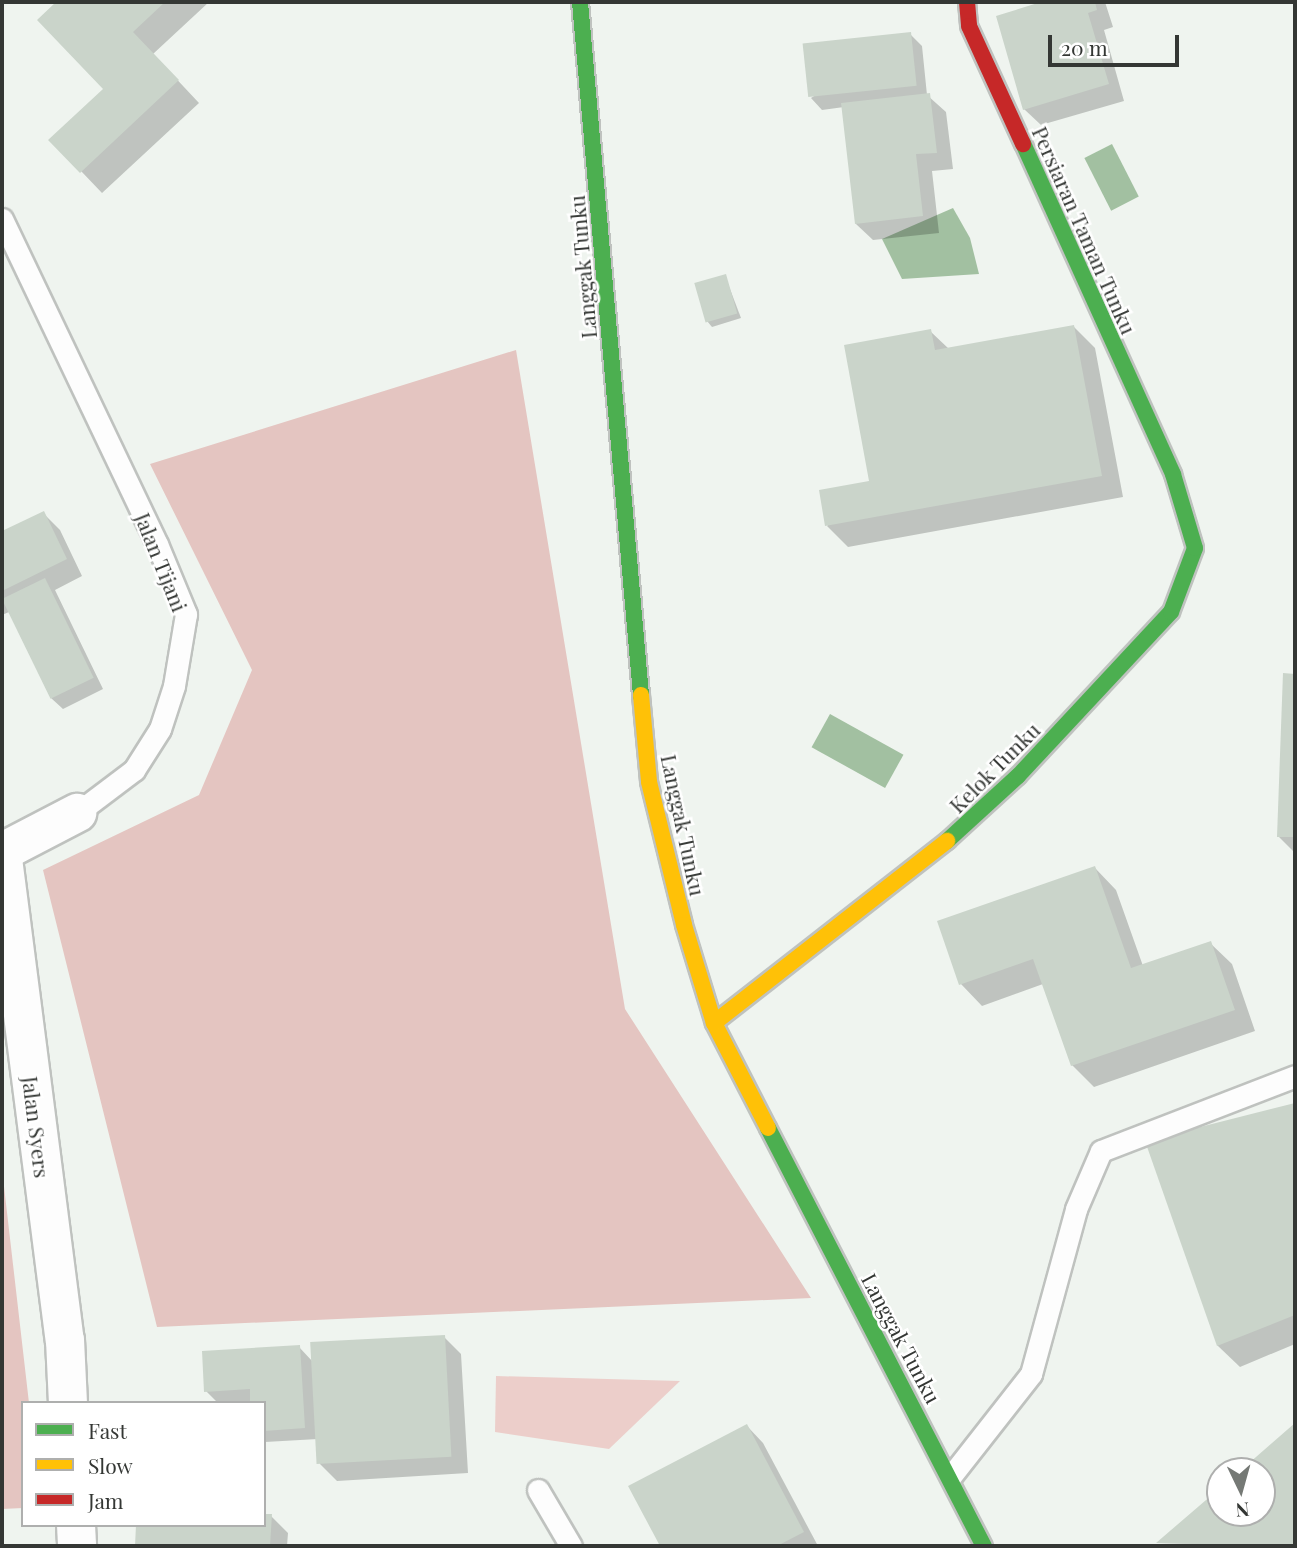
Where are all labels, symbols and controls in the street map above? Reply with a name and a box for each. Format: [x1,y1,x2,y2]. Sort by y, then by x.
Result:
scale bar [1052,21,1183,65]
text: 20 m [1061,33,1108,61]
street label: Persiaran Taman Tunku [1028,122,1142,338]
street label: Langgak Tunku [563,194,601,340]
street label: Jalan Tijani [131,509,193,615]
street label: Kelok Tunku [943,716,1045,818]
street label: Langgak Tunku [657,752,711,898]
street label: Jalan Syers [18,1075,56,1179]
street label: Langgak Tunku [857,1268,947,1408]
legend [21,1401,266,1527]
text: Fast [88,1416,127,1444]
text: Slow [88,1451,133,1479]
north arrow [1206,1457,1276,1527]
text: Jam [88,1486,124,1514]
text: N [1235,1497,1251,1524]

